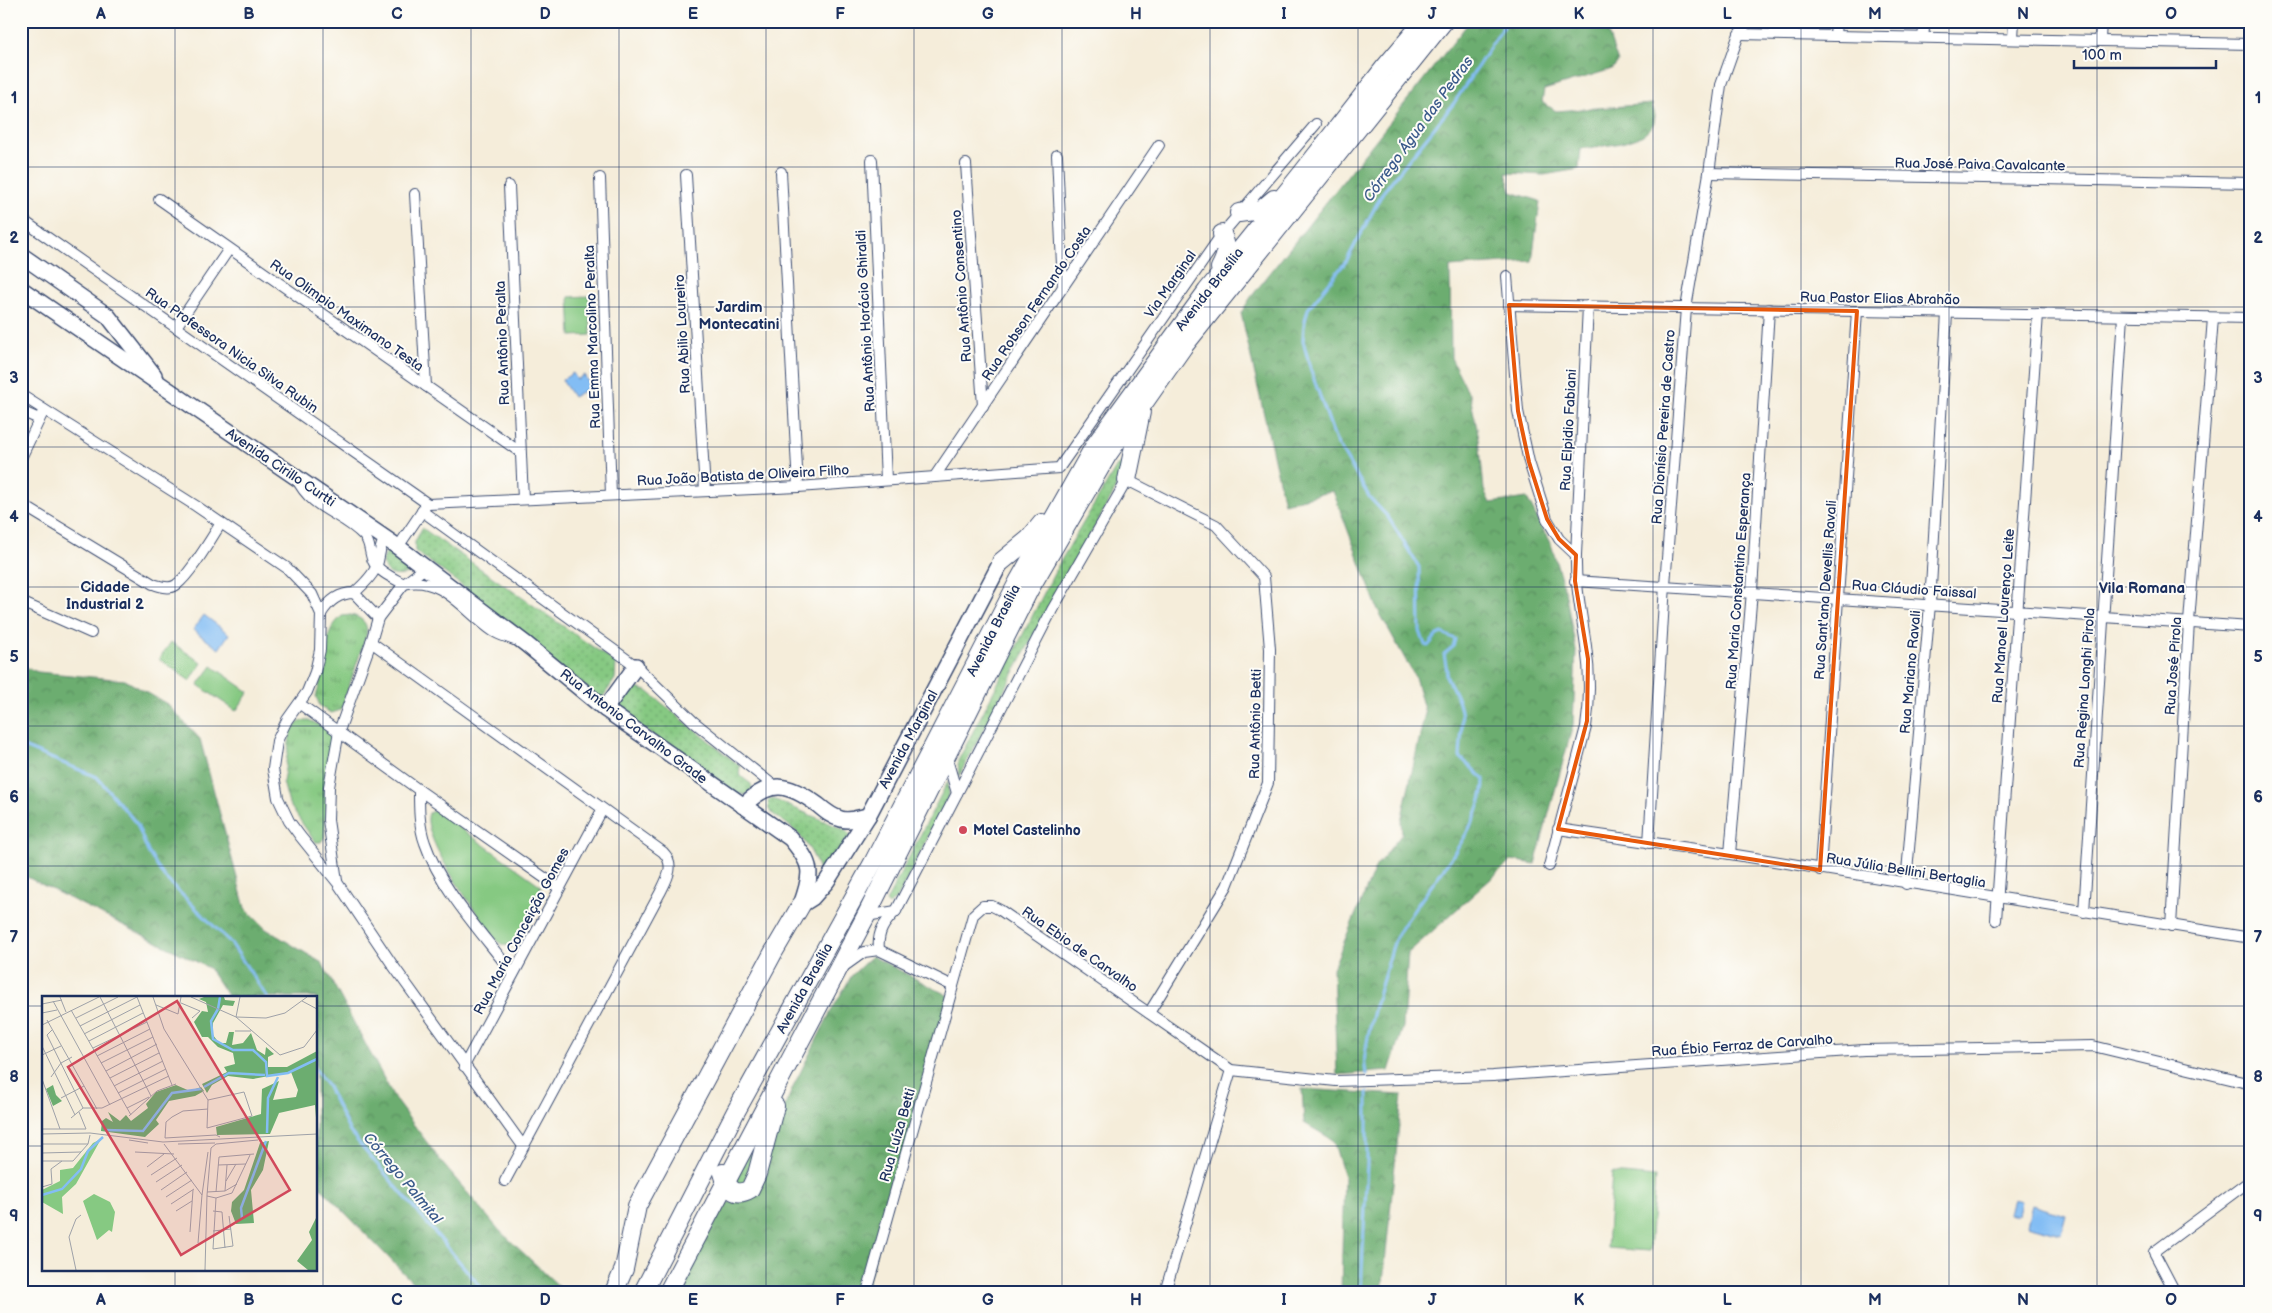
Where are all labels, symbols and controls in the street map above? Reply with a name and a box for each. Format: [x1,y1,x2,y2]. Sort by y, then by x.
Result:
text: A [95,5,106,24]
text: B [243,5,255,24]
text: C [391,5,403,24]
text: D [539,5,551,24]
text: E [688,5,698,24]
text: F [835,5,845,24]
text: G [982,5,994,24]
text: H [1130,5,1142,24]
text: I [1281,5,1287,24]
text: J [1428,5,1437,24]
text: K [1574,5,1585,24]
text: L [1722,5,1732,24]
text: M [1868,5,1882,24]
text: N [2017,5,2029,24]
text: O [2165,5,2177,24]
scale bar [2074,38,2217,70]
text: 100 m [2082,46,2122,65]
water label: Córrego Água das Pedras [1359,52,1478,206]
text: 1 [11,89,17,108]
text: 1 [2255,89,2261,108]
street label: Rua José Paiva Cavalcante [1894,155,2066,174]
street label: Rua Antônio Consentino [948,209,975,363]
street label: Rua Robson Fernando Costa [978,223,1095,384]
text: 2 [9,229,19,248]
street label: Rua Antônio Horácio Ghiraldi [852,229,879,413]
text: 2 [2253,229,2263,248]
street label: Avenida Brasília [1172,244,1247,334]
street label: Rua Emma Marcolino Peralta [581,245,604,429]
street label: Via Marginal [1141,247,1200,321]
street label: Rua Olimpio Maximano Testa [267,256,427,375]
street label: Rua Abilio Loureiro [671,274,694,394]
street label: Rua Antônio Peralta [492,280,513,406]
street label: Rua Professora Nicia Silva Rubin [142,284,322,417]
street label: Rua Pastor Elias Abrahão [1800,289,1960,308]
district label: Jardim Montecatini [699,298,779,334]
street label: Rua Dionísio Pereira de Castro [1648,329,1679,525]
street label: Rua Elpidio Fabiani [1557,368,1580,492]
text: 3 [9,369,19,388]
text: 3 [2253,369,2263,388]
street label: Avenida Cirillo Curtti [223,425,339,510]
street label: Rua João Batista de Oliveira Filho [636,461,850,490]
street label: Rua Maria Constantino Esperança [1722,472,1755,690]
street label: Rua Sant'ana Devellis Ravali [1811,499,1840,681]
text: 4 [9,508,19,527]
text: 4 [2253,508,2263,527]
street label: Rua Manoel Lourenço Leite [1989,528,2018,704]
street label: Rua Cláudio Faissal [1851,577,1977,602]
district label: Cidade Industrial 2 [66,578,144,614]
district label: Vila Romana [2099,579,2185,598]
street label: Avenida Brasília [963,581,1024,679]
street label: Rua Regina Longhi Pirola [2070,607,2099,769]
street label: Rua Mariano Ravali [1897,609,1924,735]
street label: Rua José Pirola [2162,616,2185,716]
text: 5 [9,648,19,667]
text: 5 [2253,648,2263,667]
street label: Rua Antonio Carvalho Grade [557,665,711,787]
street label: Rua Antônio Betti [1246,669,1265,779]
street label: Avenida Marginal [875,687,942,791]
text: 6 [9,788,19,807]
text: 6 [2253,788,2263,807]
place label: Motel Castelinho [973,822,1081,839]
marker: Motel Castelinho [957,824,969,836]
street label: Rua Maria Conceição Gomes [470,845,573,1018]
street label: Rua Júlia Bellini Bertaglia [1825,849,1987,892]
street label: Rua Ebio de Carvalho [1018,903,1141,996]
text: 7 [10,928,19,947]
text: 7 [2254,928,2263,947]
street label: Avenida Brasília [773,940,836,1036]
inset map [42,996,318,1270]
street label: Rua Ébio Ferraz de Carvalho [1651,1030,1833,1060]
text: 8 [9,1068,19,1087]
text: 8 [2253,1068,2263,1087]
street label: Rua Luíza Betti [876,1086,919,1184]
water label: Córrego Palmital [359,1129,447,1228]
text: 9 [9,1207,19,1226]
text: 9 [2253,1207,2263,1226]
text: A [95,1291,106,1310]
text: B [243,1291,255,1310]
text: C [391,1291,403,1310]
text: D [539,1291,551,1310]
text: E [688,1291,698,1310]
text: F [835,1291,845,1310]
text: G [982,1291,994,1310]
text: H [1130,1291,1142,1310]
text: I [1281,1291,1287,1310]
text: J [1428,1291,1437,1310]
text: K [1574,1291,1585,1310]
text: L [1722,1291,1732,1310]
text: M [1868,1291,1882,1310]
text: N [2017,1291,2029,1310]
text: O [2165,1291,2177,1310]

